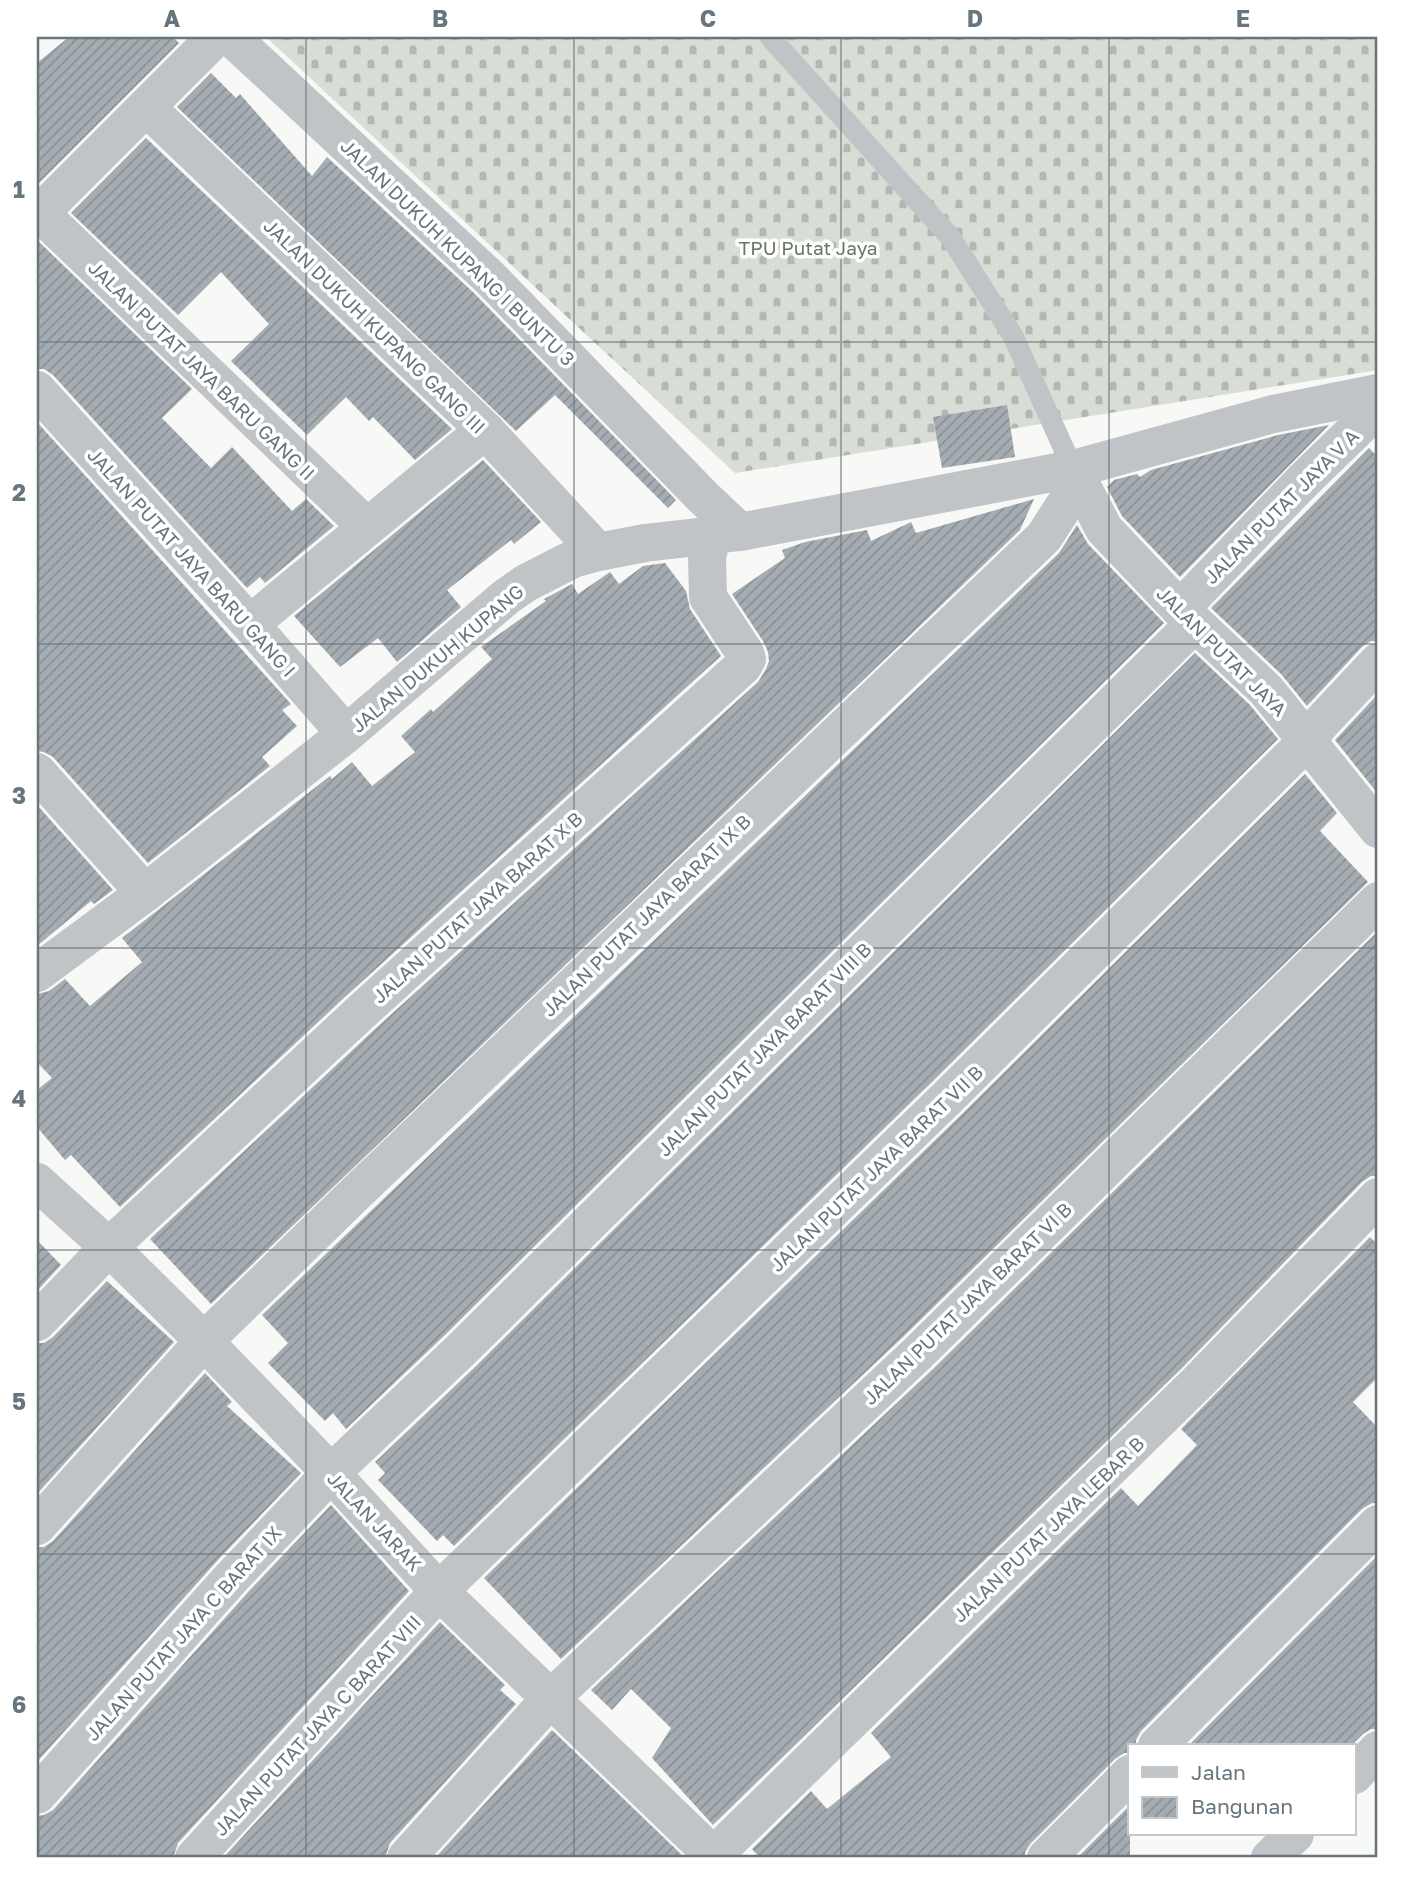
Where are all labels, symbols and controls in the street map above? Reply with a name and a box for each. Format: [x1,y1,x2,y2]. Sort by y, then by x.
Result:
text: A [164,4,181,32]
text: B [432,4,448,32]
text: C [700,4,716,32]
text: D [967,4,983,32]
text: E [1236,4,1250,32]
street label: JALAN DUKUH KUPANG I BUNTU 3 [336,134,580,370]
text: 1 [13,175,25,203]
street label: JALAN DUKUH KUPANG GANG III [260,214,490,438]
park label: TPU Putat Jaya [739,236,878,259]
street label: JALAN PUTAT JAYA BARU GANG II [84,256,320,484]
street label: JALAN PUTAT JAYA V A [1199,424,1363,588]
street label: JALAN PUTAT JAYA BARU GANG I [83,443,301,681]
text: 2 [12,478,26,506]
street label: JALAN DUKUH KUPANG [346,579,528,737]
street label: JALAN PUTAT JAYA [1152,581,1292,721]
text: 3 [12,781,26,809]
street label: JALAN PUTAT JAYA BARAT X B [367,807,587,1007]
street label: JALAN PUTAT JAYA BARAT IX B [537,809,755,1021]
street label: JALAN PUTAT JAYA BARAT VIII B [652,937,876,1161]
street label: JALAN PUTAT JAYA BARAT VII B [765,1060,987,1276]
text: 4 [12,1084,26,1112]
street label: JALAN PUTAT JAYA BARAT VI B [858,1197,1076,1409]
text: 5 [12,1387,26,1415]
street label: JALAN PUTAT JAYA LEBAR B [948,1432,1148,1626]
street label: JALAN JARAK [323,1467,427,1575]
street label: JALAN PUTAT JAYA C BARAT IX [81,1521,285,1745]
street label: JALAN PUTAT JAYA C BARAT VIII [209,1610,425,1840]
text: 6 [12,1690,26,1718]
legend [1128,1744,1356,1836]
text: Jalan [1191,1759,1246,1785]
text: Bangunan [1191,1793,1293,1819]

